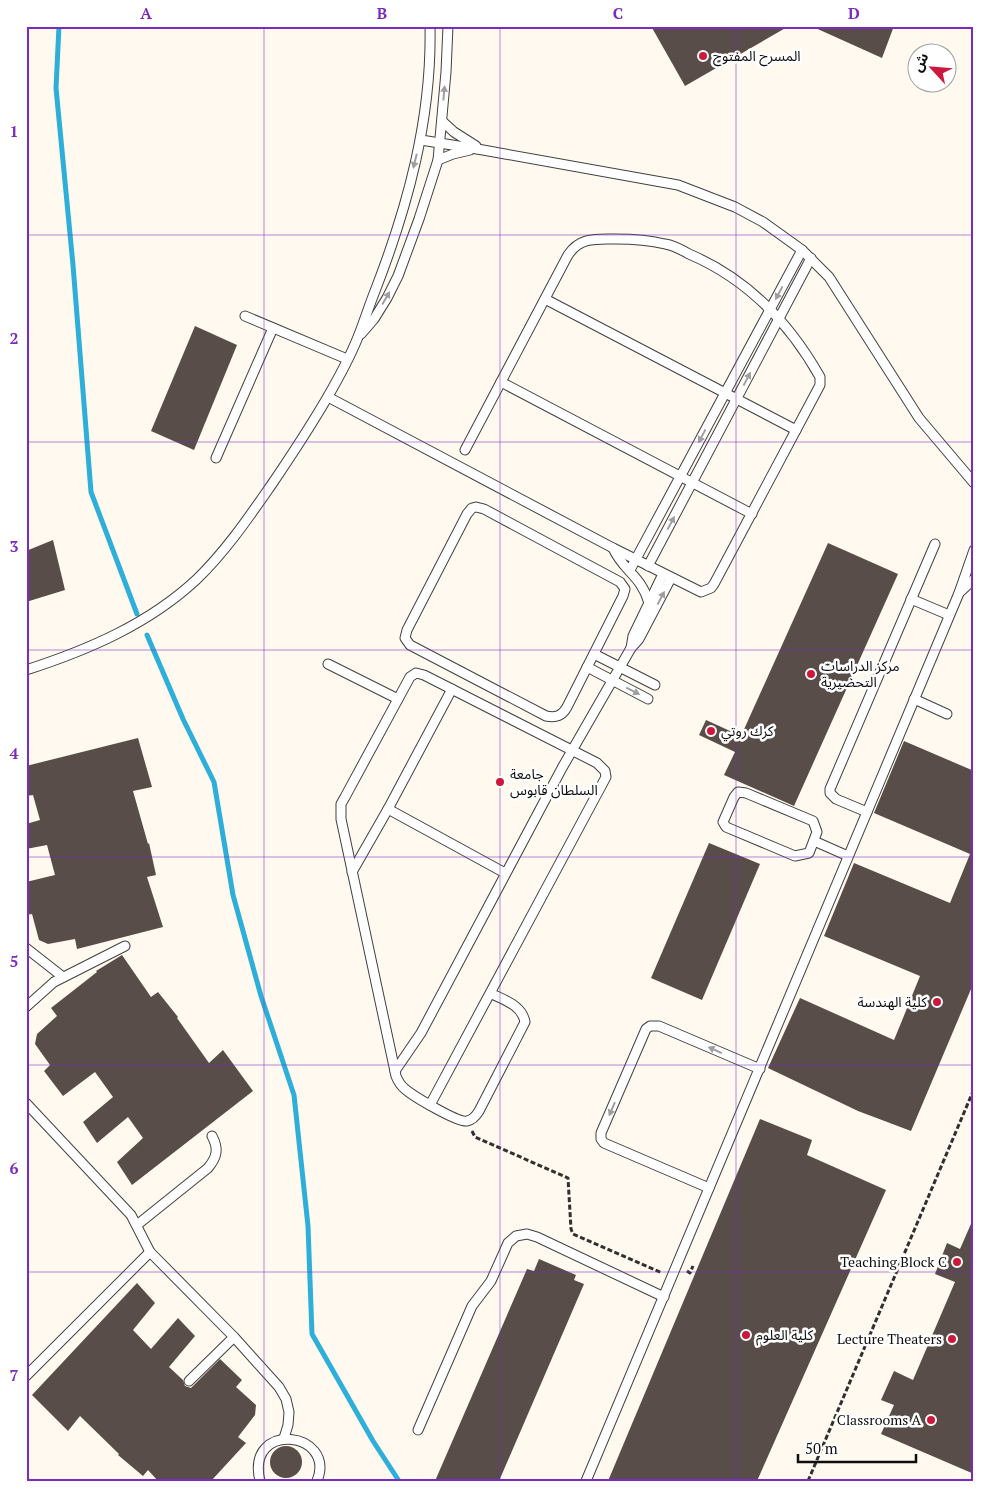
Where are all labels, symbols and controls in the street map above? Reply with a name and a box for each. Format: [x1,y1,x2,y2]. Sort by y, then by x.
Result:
text: A [140,2,152,24]
text: B [377,2,387,24]
text: C [613,2,623,24]
text: D [848,2,860,24]
north arrow [908,42,958,92]
place label: المسرح المفتوح [713,46,801,67]
text: ش [907,49,933,75]
marker: المسرح المفتوح [697,50,709,62]
one-way arrow [440,85,448,101]
text: 1 [9,120,19,142]
one-way arrow [411,154,419,169]
one-way arrow [775,285,783,300]
one-way arrow [382,292,391,305]
text: 2 [9,327,19,349]
one-way arrow [743,372,751,386]
one-way arrow [698,428,706,443]
one-way arrow [666,516,675,529]
text: 3 [9,535,19,557]
one-way arrow [656,592,665,605]
place label: مركز الدراسات التحضيرية [821,656,900,691]
marker: مركز الدراسات التحضيرية [805,668,817,680]
one-way arrow [626,687,640,695]
place label: كرك روتي [721,721,774,742]
marker: كرك روتي [705,725,717,737]
text: 4 [9,742,19,764]
place label: جامعة السلطان قابوس [510,764,598,799]
marker: جامعة السلطان قابوس [494,776,506,788]
text: 5 [9,950,19,972]
place label: كلية الهندسة [858,992,927,1011]
marker: كلية الهندسة [931,996,943,1008]
one-way arrow [708,1045,722,1053]
one-way arrow [607,1102,615,1116]
text: 6 [9,1157,19,1179]
place label: Teaching Block C [840,1252,947,1271]
marker: Teaching Block C [951,1256,963,1268]
place label: كلية العلوم [756,1325,813,1346]
marker: كلية العلوم [740,1329,752,1341]
place label: Lecture Theaters [837,1329,942,1348]
marker: Lecture Theaters [946,1333,958,1345]
text: 7 [9,1364,19,1386]
place label: Classrooms A [837,1410,921,1429]
marker: Classrooms A [925,1414,937,1426]
scale bar [798,1432,915,1464]
text: 50 m [805,1438,838,1458]

